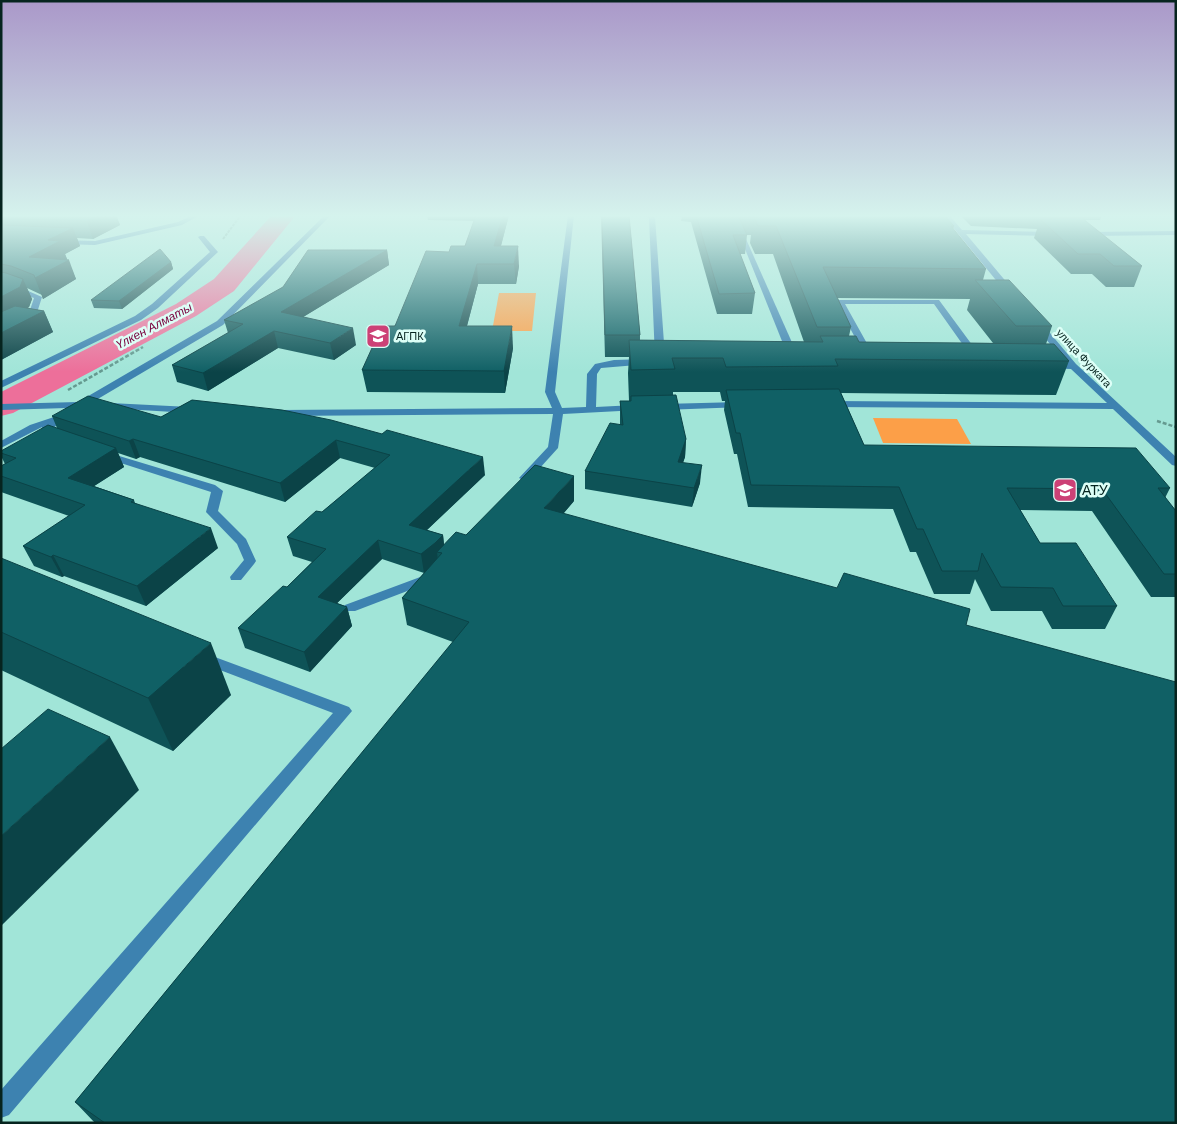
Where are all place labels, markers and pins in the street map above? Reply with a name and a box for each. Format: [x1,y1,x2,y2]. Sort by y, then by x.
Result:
school or university icon: АГПК [365,323,391,349]
place label: АГПК [396,330,424,342]
school or university icon: АТУ [1052,477,1078,503]
place label: АТУ [1082,482,1108,498]

